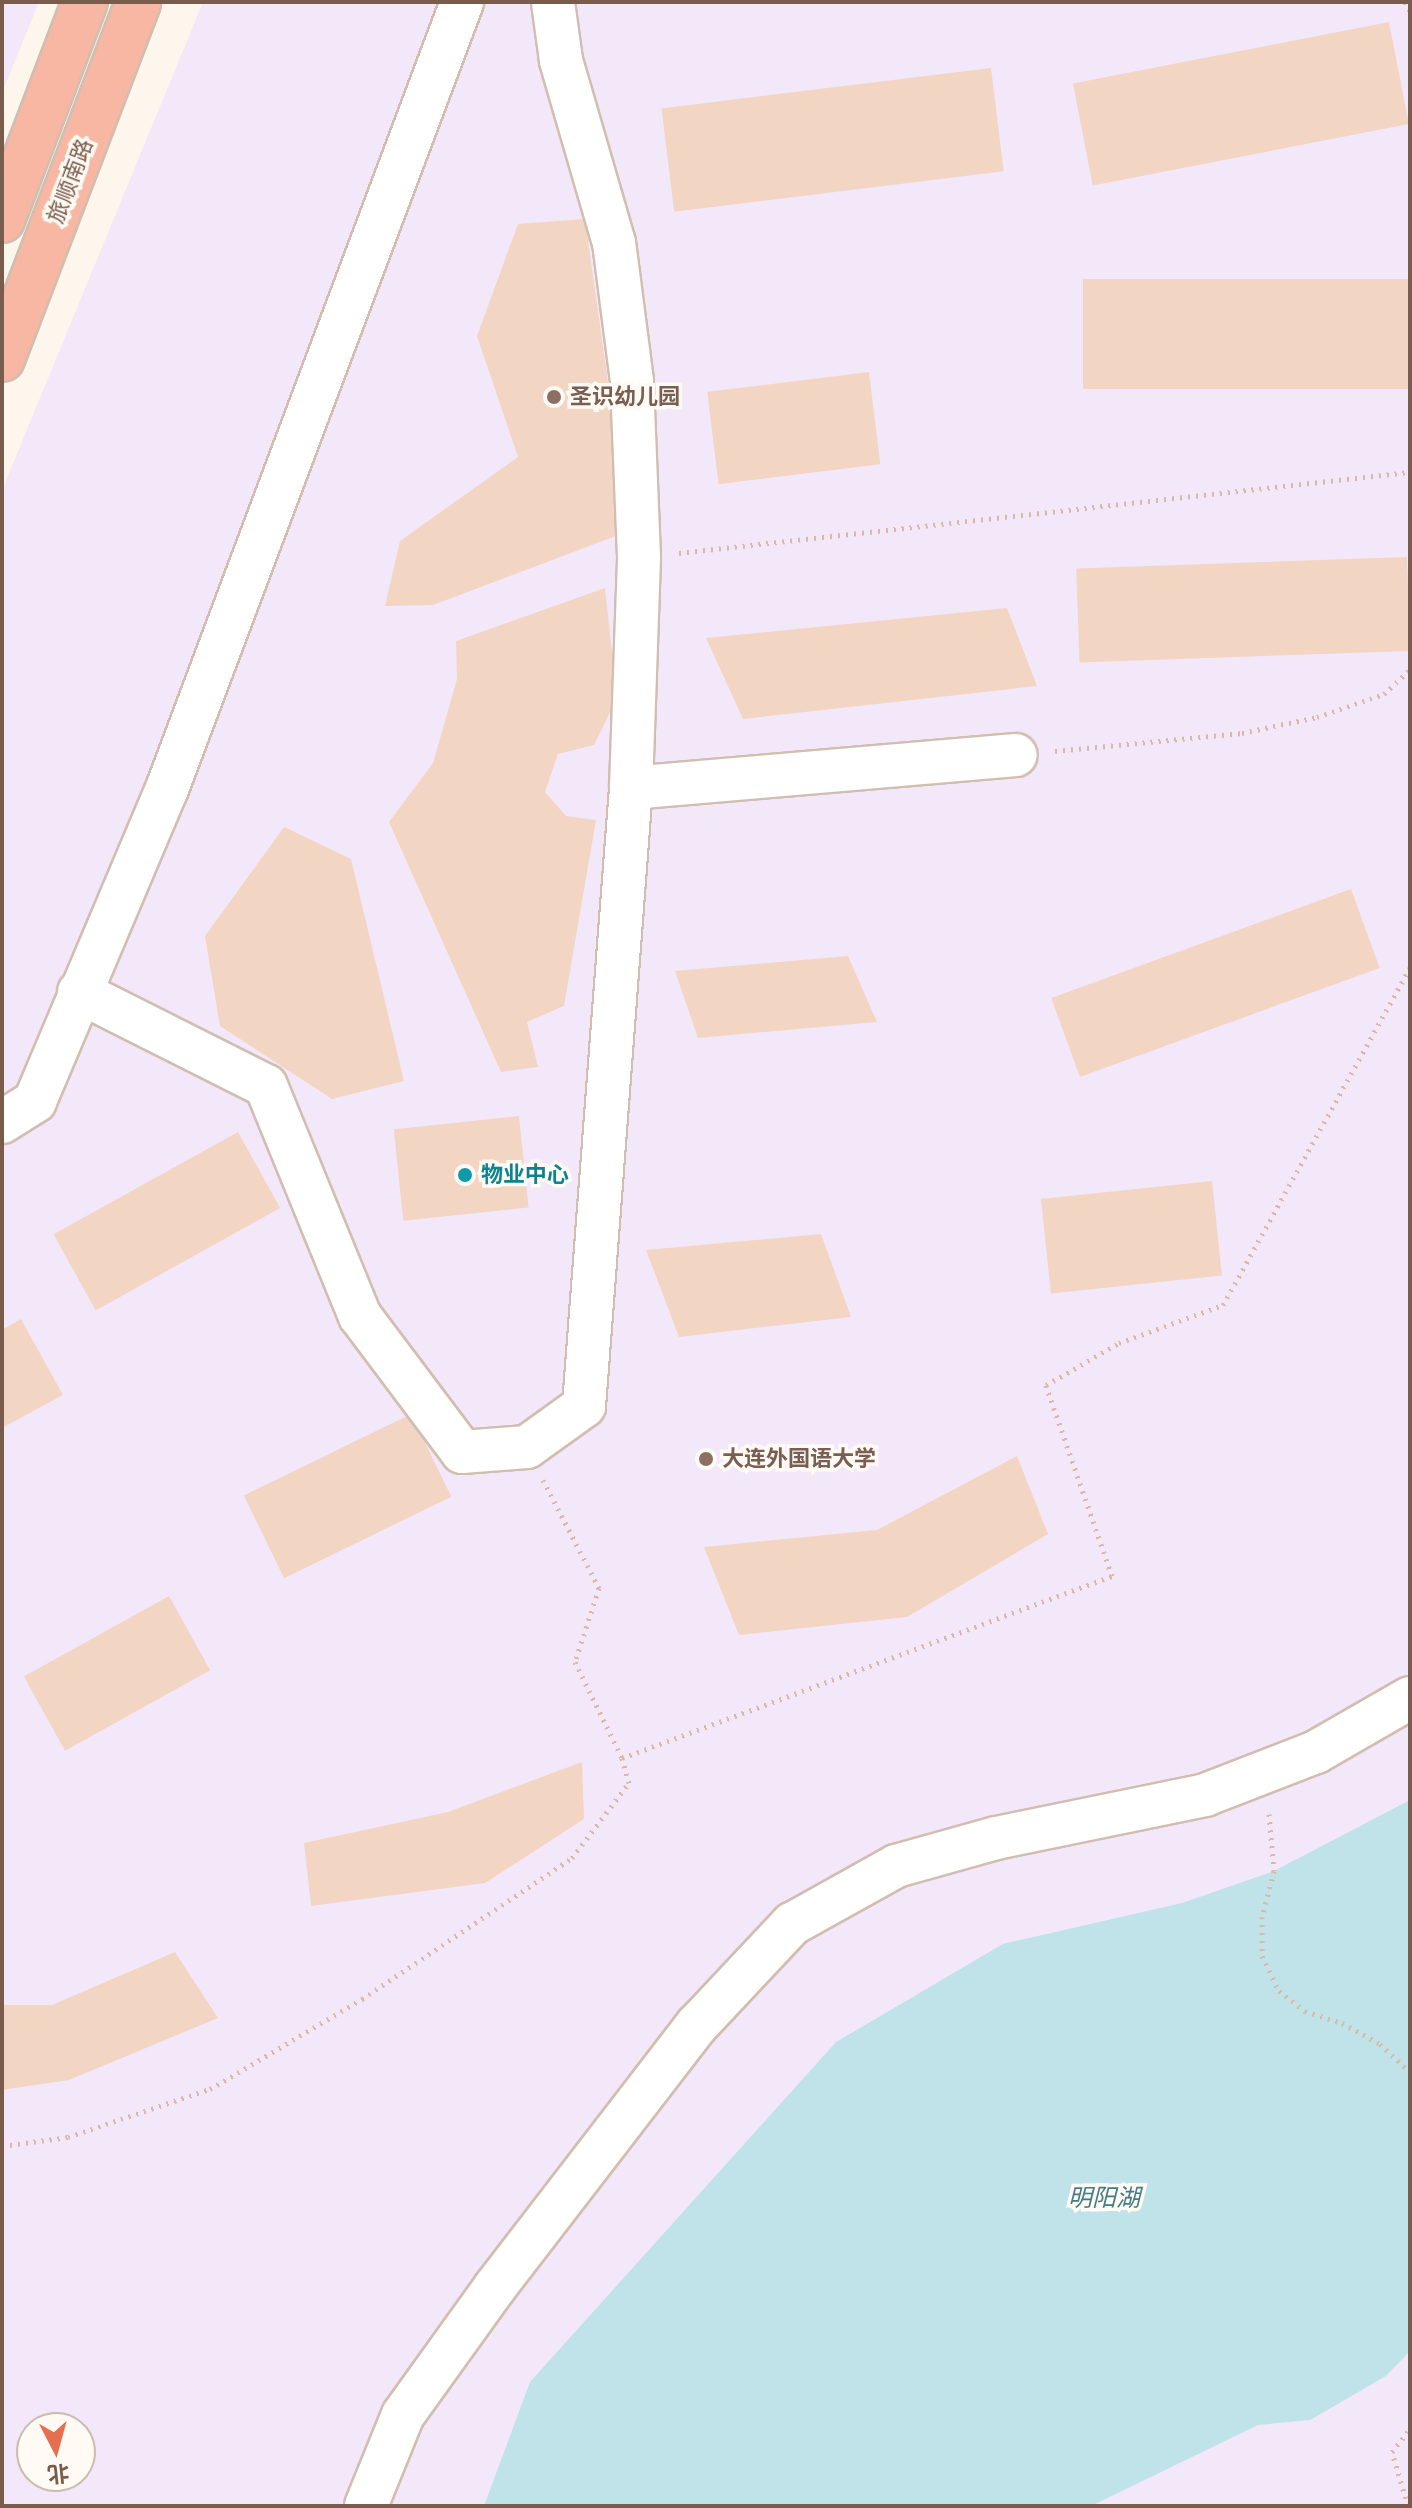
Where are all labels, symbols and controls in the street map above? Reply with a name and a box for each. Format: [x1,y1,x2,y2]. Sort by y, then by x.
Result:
street label: 旅顺南路 [42,135,98,227]
place label: 圣识幼儿园 [570,384,680,410]
marker: 圣识幼儿园 [545,388,563,406]
place label: 物业中心 [481,1162,569,1188]
marker: 物业中心 [456,1166,474,1184]
place label: 大连外国语大学 [722,1446,876,1472]
marker: 大连外国语大学 [697,1450,715,1468]
water label: 明阳湖 [1068,2184,1140,2212]
north arrow [16,2412,96,2492]
text: 北 [46,2460,71,2488]

